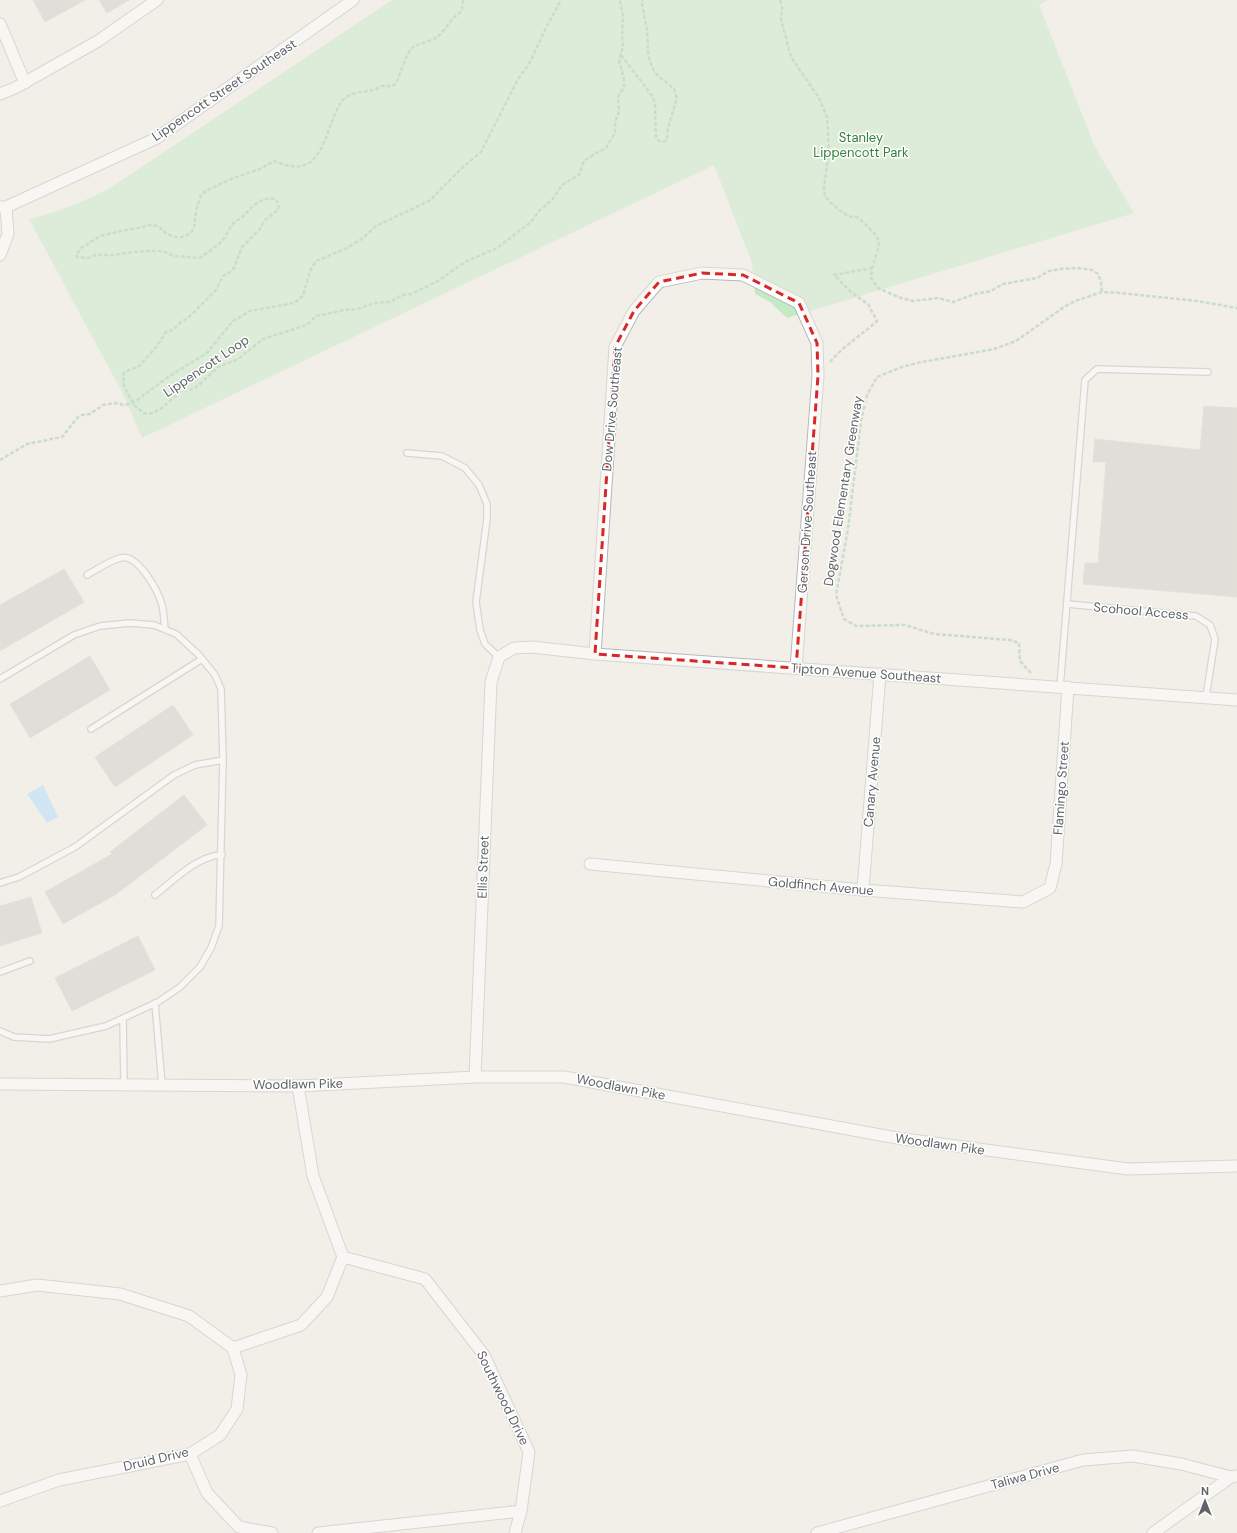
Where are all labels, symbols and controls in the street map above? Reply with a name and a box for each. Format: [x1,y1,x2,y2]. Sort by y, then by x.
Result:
street label: Lippencott Street Southeast [148,35,300,145]
park label: Stanley Lippencott Park [813,129,909,161]
street label: Lippencott Loop [160,331,252,401]
street label: Dow Drive Southeast [598,346,626,472]
street label: Dogwood Elementary Greenway [820,395,866,587]
street label: Gerson Drive Southeast [794,450,820,594]
street label: Scohool Access [1093,598,1189,624]
street label: Tipton Avenue Southeast [790,659,942,687]
street label: Canary Avenue [860,736,884,828]
street label: Flamingo Street [1049,740,1073,836]
street label: Ellis Street [473,835,493,899]
street label: Goldfinch Avenue [767,873,875,899]
street label: Woodlawn Pike [575,1070,667,1104]
street label: Woodlawn Pike [253,1075,343,1093]
street label: Woodlawn Pike [894,1129,986,1159]
street label: Southwood Drive [473,1348,533,1448]
street label: Druid Drive [122,1443,190,1475]
street label: Taliwa Drive [989,1459,1061,1493]
north arrow [1185,1481,1225,1521]
text: N [1201,1484,1209,1498]

